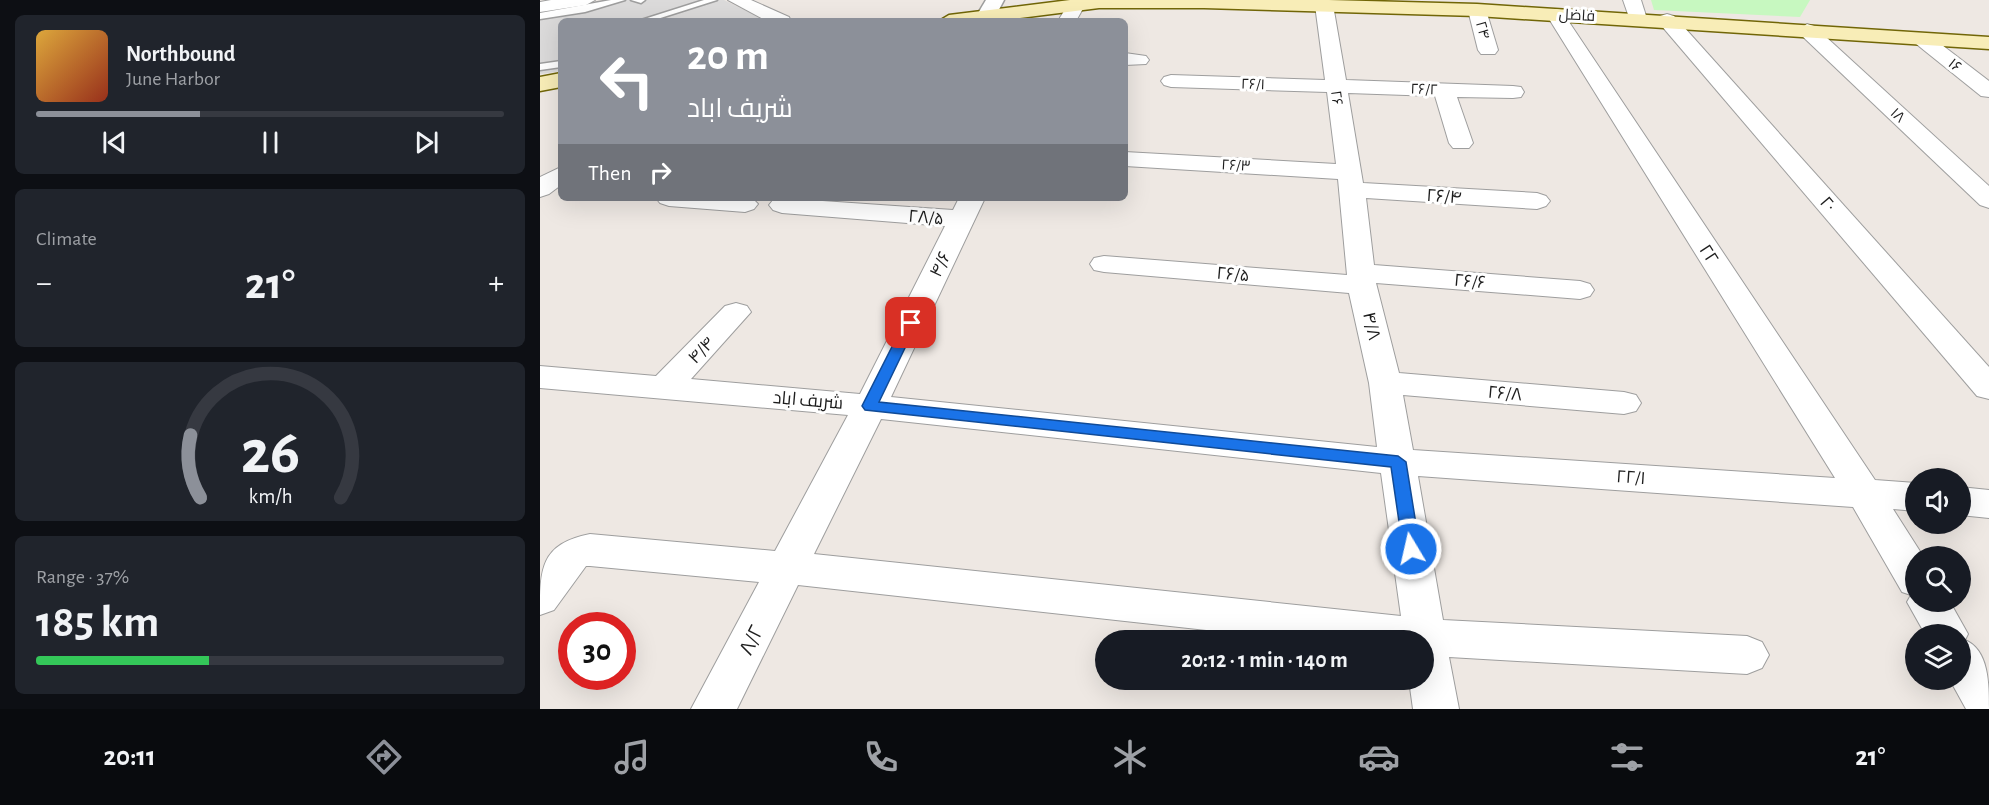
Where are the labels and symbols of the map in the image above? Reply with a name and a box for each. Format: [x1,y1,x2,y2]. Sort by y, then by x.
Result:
street label: فاضل [1558,7,1596,26]
street label: ۲۴ [1473,19,1492,41]
street label: ۱۶ [1945,56,1964,75]
street label: ۲۶/۱ [1241,77,1265,92]
street label: ۲۶/۲ [1410,82,1438,97]
street label: ۲۶ [1328,90,1345,107]
street label: ۱۸ [1887,105,1908,126]
street label: ۲۶/۳ [1221,157,1251,174]
street label: ۲۶/۴ [1426,187,1462,207]
street label: ۲۰ [1816,193,1839,216]
street label: ۲۸/۵ [907,207,944,229]
street label: ۲۲ [1695,242,1721,267]
street label: ۴/۶ [927,249,955,280]
street label: ۲۶/۵ [1216,265,1250,285]
street label: ۲۶/۶ [1453,272,1487,292]
pin [885,297,936,348]
street label: ۴/۸ [1359,310,1383,342]
street label: ۴/۴ [685,334,718,367]
street label: ۲۶/۸ [1487,384,1523,404]
street label: شریف اباد [772,388,844,414]
street label: ۲۲/۱ [1615,468,1646,488]
position arrow [1379,517,1443,581]
speed limit sign: 30 [558,612,636,690]
street label: ۸/۲ [735,622,768,658]

